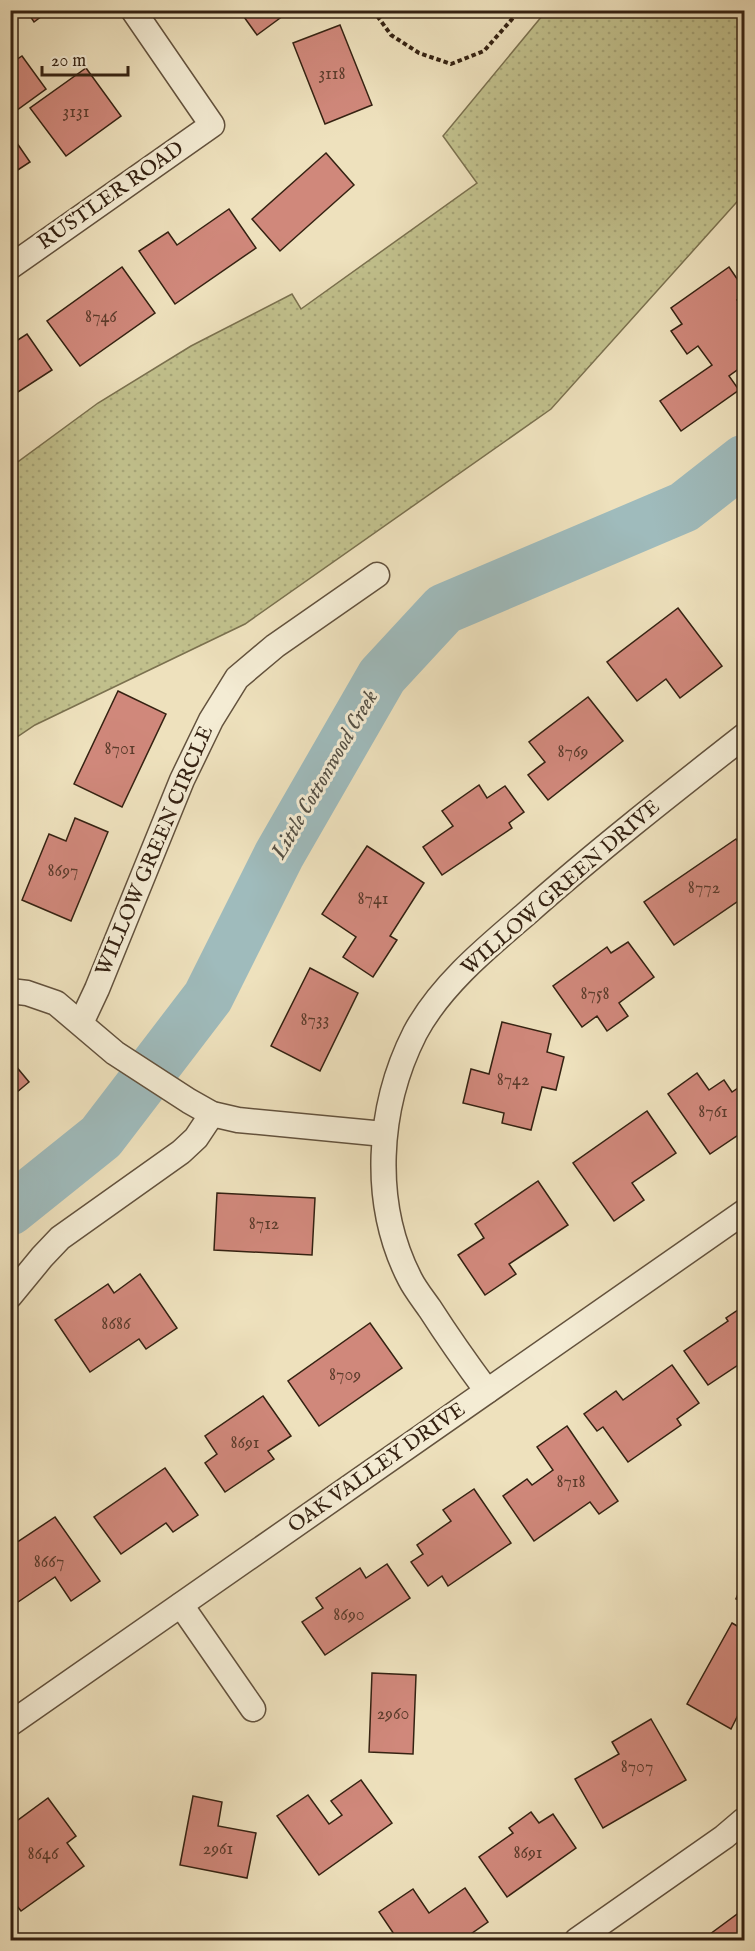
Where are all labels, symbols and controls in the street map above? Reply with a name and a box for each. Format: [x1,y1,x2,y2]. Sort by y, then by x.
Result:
scale bar [42,39,128,77]
text: 20 m [51,50,86,73]
house number: 3118 [318,63,346,86]
house number: 3131 [63,101,89,124]
street label: RUSTLER ROAD [33,136,189,256]
house number: 8746 [85,306,117,329]
water label: Little Cottonwood Creek [265,685,385,865]
street label: WILLOW GREEN CIRCLE [90,722,220,980]
house number: 8701 [105,738,135,761]
house number: 8769 [558,741,588,764]
street label: WILLOW GREEN DRIVE [456,794,666,982]
house number: 8697 [48,860,78,883]
house number: 8772 [688,877,720,900]
house number: 8741 [358,888,388,911]
house number: 8758 [580,983,610,1006]
house number: 8733 [301,1009,329,1032]
house number: 8742 [497,1069,529,1092]
house number: 8761 [698,1101,728,1124]
house number: 8712 [249,1213,279,1236]
house number: 8686 [101,1313,131,1336]
house number: 8709 [329,1364,361,1387]
street label: OAK VALLEY DRIVE [283,1397,471,1539]
house number: 8691 [230,1432,260,1455]
house number: 8718 [556,1471,586,1494]
house number: 8667 [34,1551,64,1574]
house number: 8690 [333,1604,365,1627]
house number: 2960 [377,1703,409,1726]
house number: 8707 [621,1756,653,1779]
house number: 2961 [203,1838,233,1861]
house number: 8691 [513,1842,543,1865]
house number: 8646 [27,1843,59,1866]

